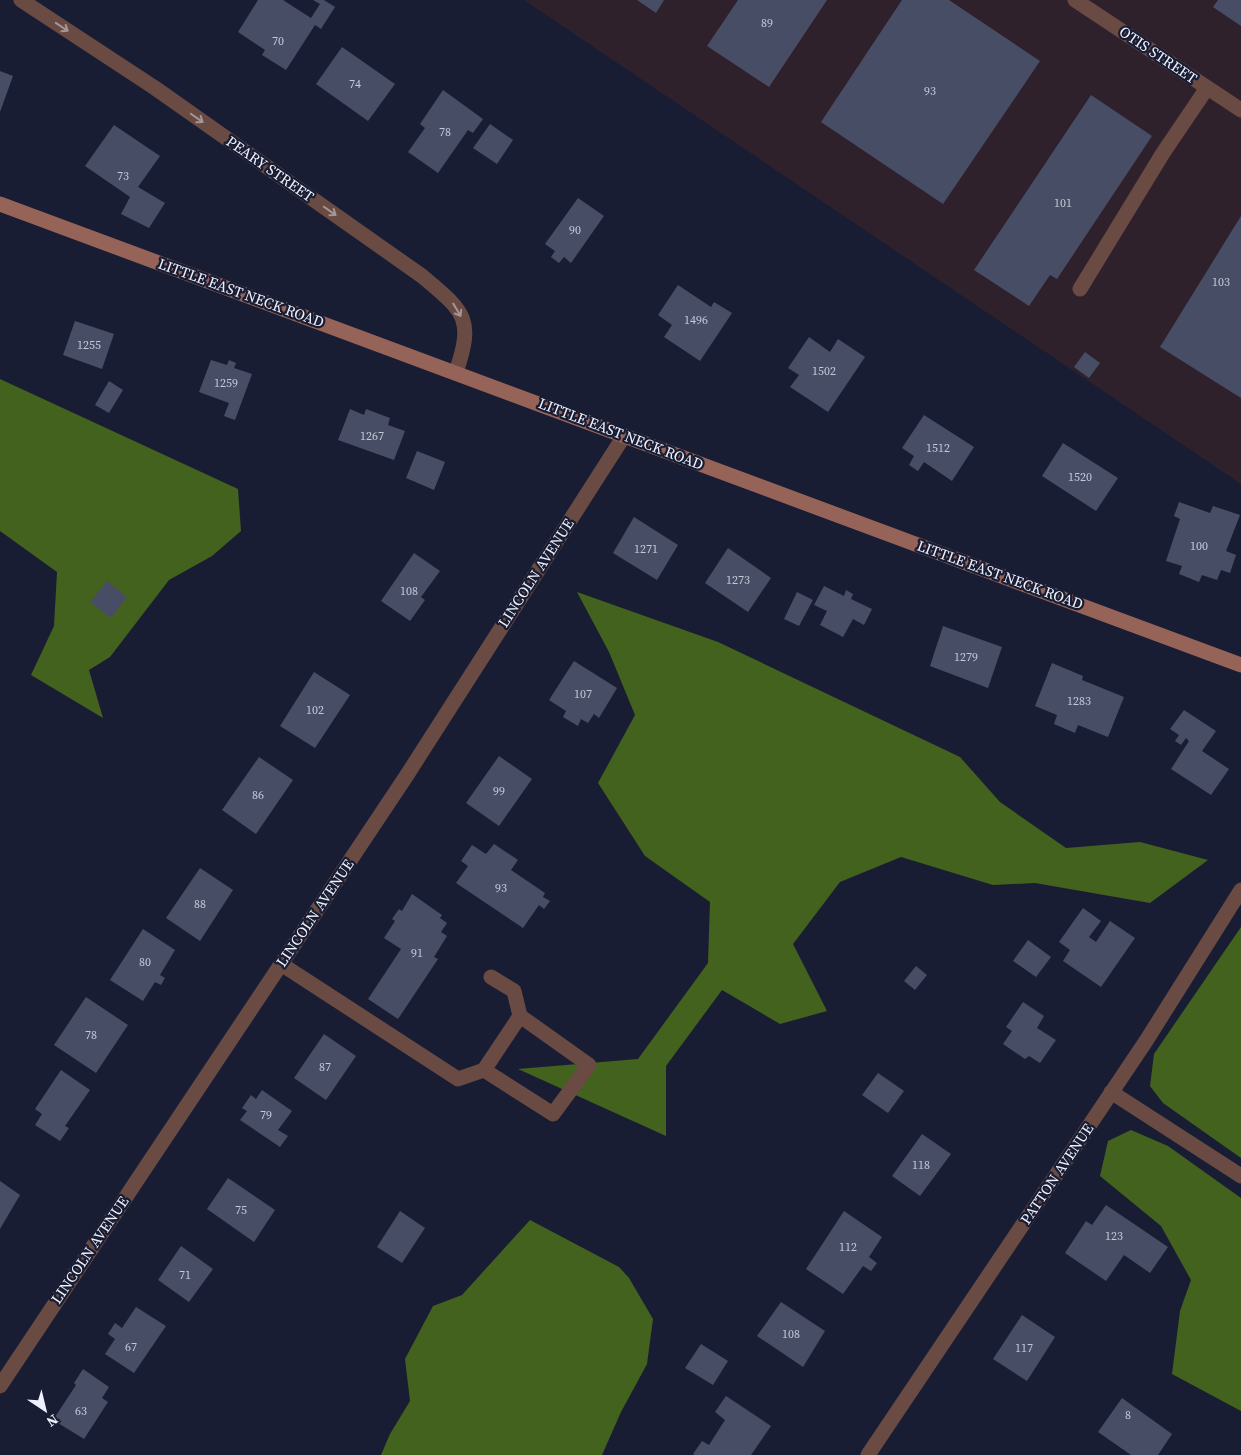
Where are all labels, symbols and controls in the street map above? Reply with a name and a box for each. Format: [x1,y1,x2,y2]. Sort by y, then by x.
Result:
house number: 89 [761,15,773,31]
street label: OTIS STREET [1115,21,1201,88]
one-way arrow [55,22,69,32]
house number: 70 [272,33,284,49]
house number: 74 [349,76,361,92]
house number: 93 [924,83,936,99]
one-way arrow [190,113,204,123]
house number: 78 [439,124,451,140]
street label: PEARY STREET [222,131,318,207]
house number: 73 [117,168,129,184]
house number: 101 [1054,195,1072,211]
one-way arrow [323,206,337,216]
house number: 90 [569,222,581,238]
street label: LITTLE EAST NECK ROAD [155,253,327,332]
house number: 103 [1212,274,1230,290]
one-way arrow [453,303,463,317]
house number: 1496 [684,312,708,328]
house number: 1255 [77,337,101,353]
house number: 1502 [812,363,836,379]
house number: 1259 [214,375,238,391]
street label: LITTLE EAST NECK ROAD [536,392,707,475]
house number: 1267 [360,428,384,444]
house number: 1512 [926,440,950,456]
house number: 1520 [1068,469,1092,485]
street label: LINCOLN AVENUE [493,514,579,631]
street label: LITTLE EAST NECK ROAD [914,535,1086,614]
house number: 100 [1190,538,1208,554]
house number: 1271 [634,541,658,557]
house number: 1273 [726,572,750,588]
house number: 108 [400,583,418,599]
house number: 1279 [954,649,978,665]
house number: 107 [574,686,592,702]
house number: 1283 [1067,693,1091,709]
house number: 102 [306,702,324,718]
house number: 99 [493,783,505,799]
house number: 86 [252,787,264,803]
street label: LINCOLN AVENUE [271,855,358,971]
house number: 93 [495,880,507,896]
house number: 88 [194,896,206,912]
house number: 91 [411,945,423,961]
house number: 80 [139,954,151,970]
house number: 78 [85,1027,97,1043]
house number: 87 [319,1059,331,1075]
house number: 79 [260,1107,272,1123]
street label: PATTON AVENUE [1015,1119,1098,1228]
house number: 118 [912,1157,930,1173]
street label: LINCOLN AVENUE [46,1192,133,1308]
house number: 75 [235,1202,247,1218]
house number: 123 [1105,1228,1123,1244]
house number: 112 [839,1239,857,1255]
house number: 71 [179,1267,191,1283]
house number: 108 [782,1326,800,1342]
house number: 67 [125,1339,137,1355]
house number: 117 [1015,1340,1033,1356]
north arrow [20,1385,70,1435]
house number: 63 [75,1403,87,1419]
house number: 8 [1125,1407,1131,1423]
text: N [43,1410,62,1432]

